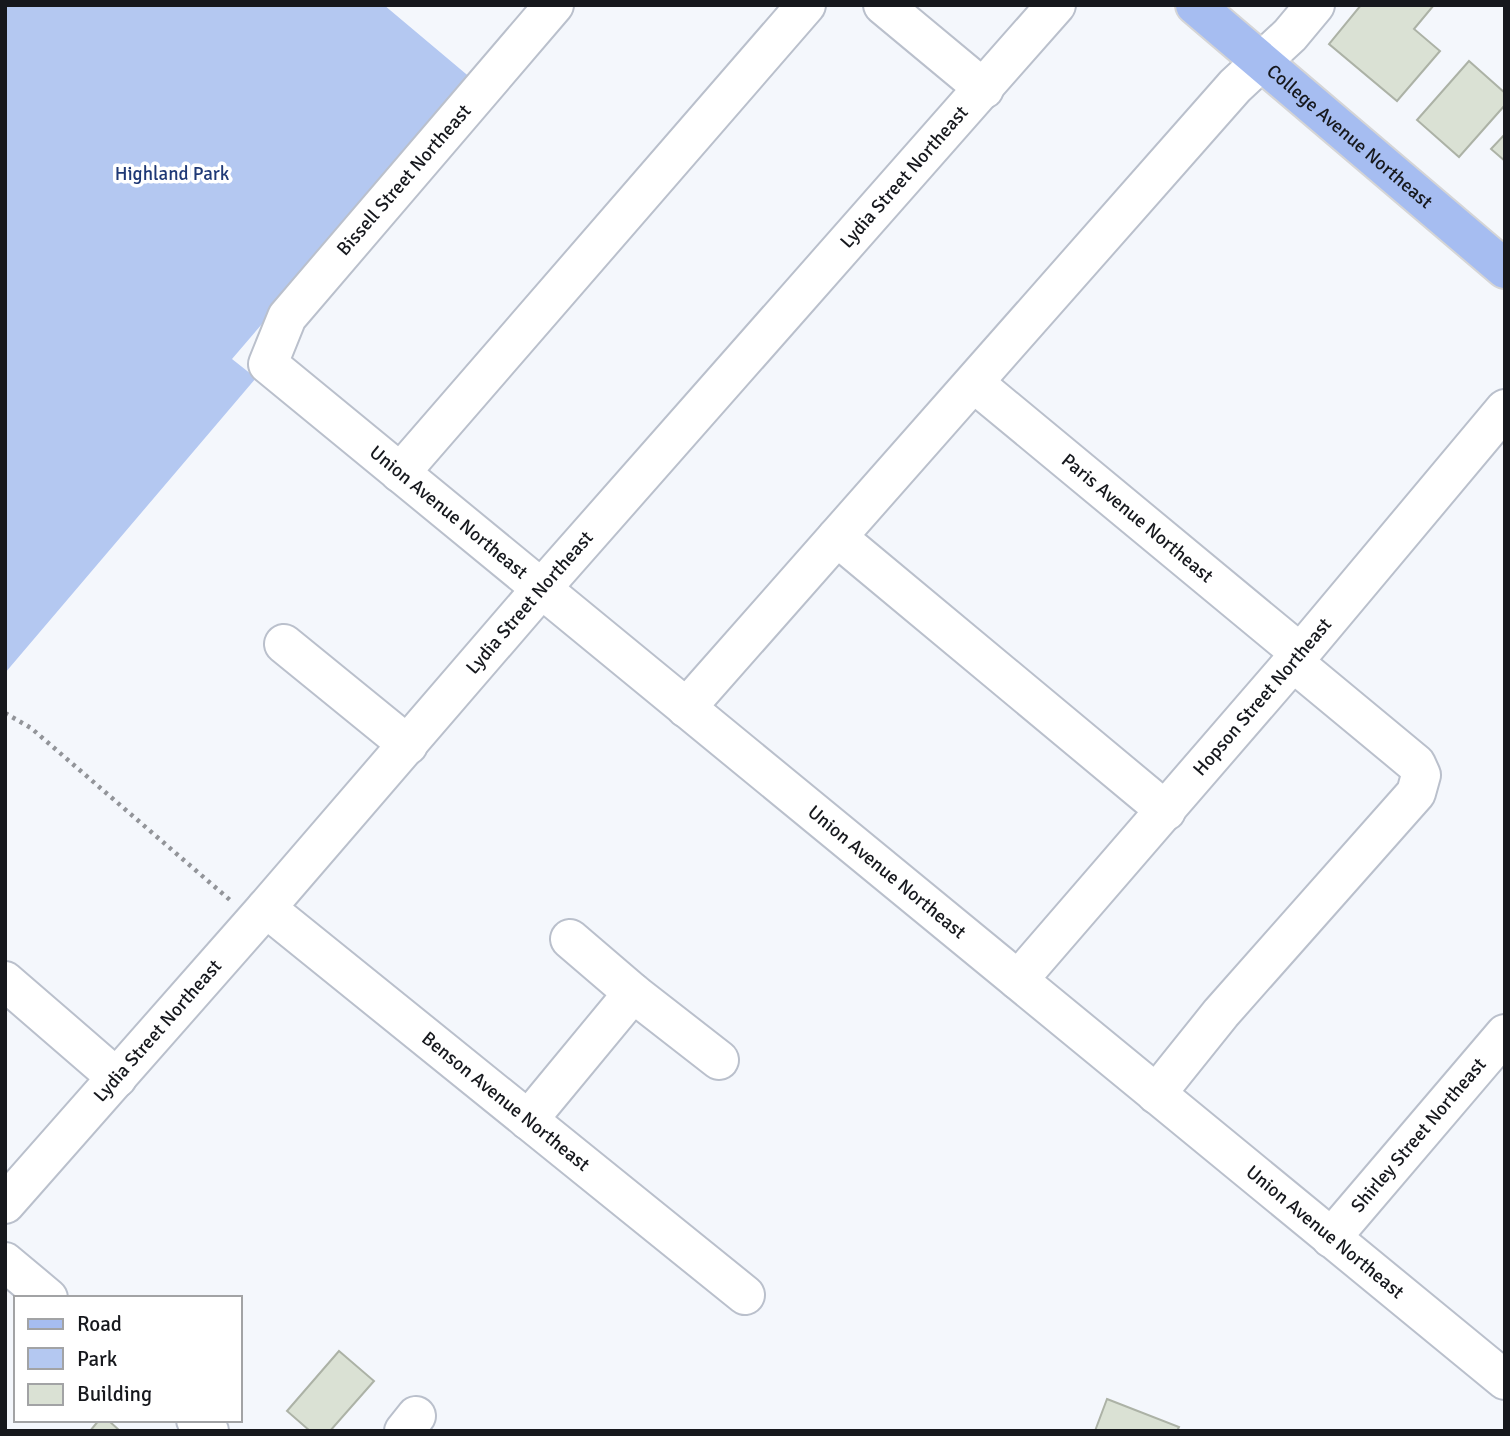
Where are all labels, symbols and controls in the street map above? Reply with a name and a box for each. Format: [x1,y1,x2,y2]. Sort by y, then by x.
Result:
street label: College Avenue Northeast [1262,59,1438,214]
street label: Bissell Street Northeast [332,99,477,261]
street label: Lydia Street Northeast [835,101,974,253]
park label: Highland Park [115,162,230,186]
street label: Union Avenue Northeast [365,440,533,585]
street label: Paris Avenue Northeast [1056,448,1218,588]
street label: Lydia Street Northeast [461,526,599,679]
street label: Hopson Street Northeast [1188,613,1337,781]
street label: Union Avenue Northeast [803,800,971,944]
street label: Lydia Street Northeast [89,954,227,1107]
street label: Benson Avenue Northeast [417,1026,595,1177]
street label: Shirley Street Northeast [1346,1053,1492,1218]
street label: Union Avenue Northeast [1241,1160,1409,1304]
legend [14,1296,242,1422]
text: Road [77,1311,122,1337]
text: Park [77,1346,118,1372]
text: Building [77,1381,152,1407]

